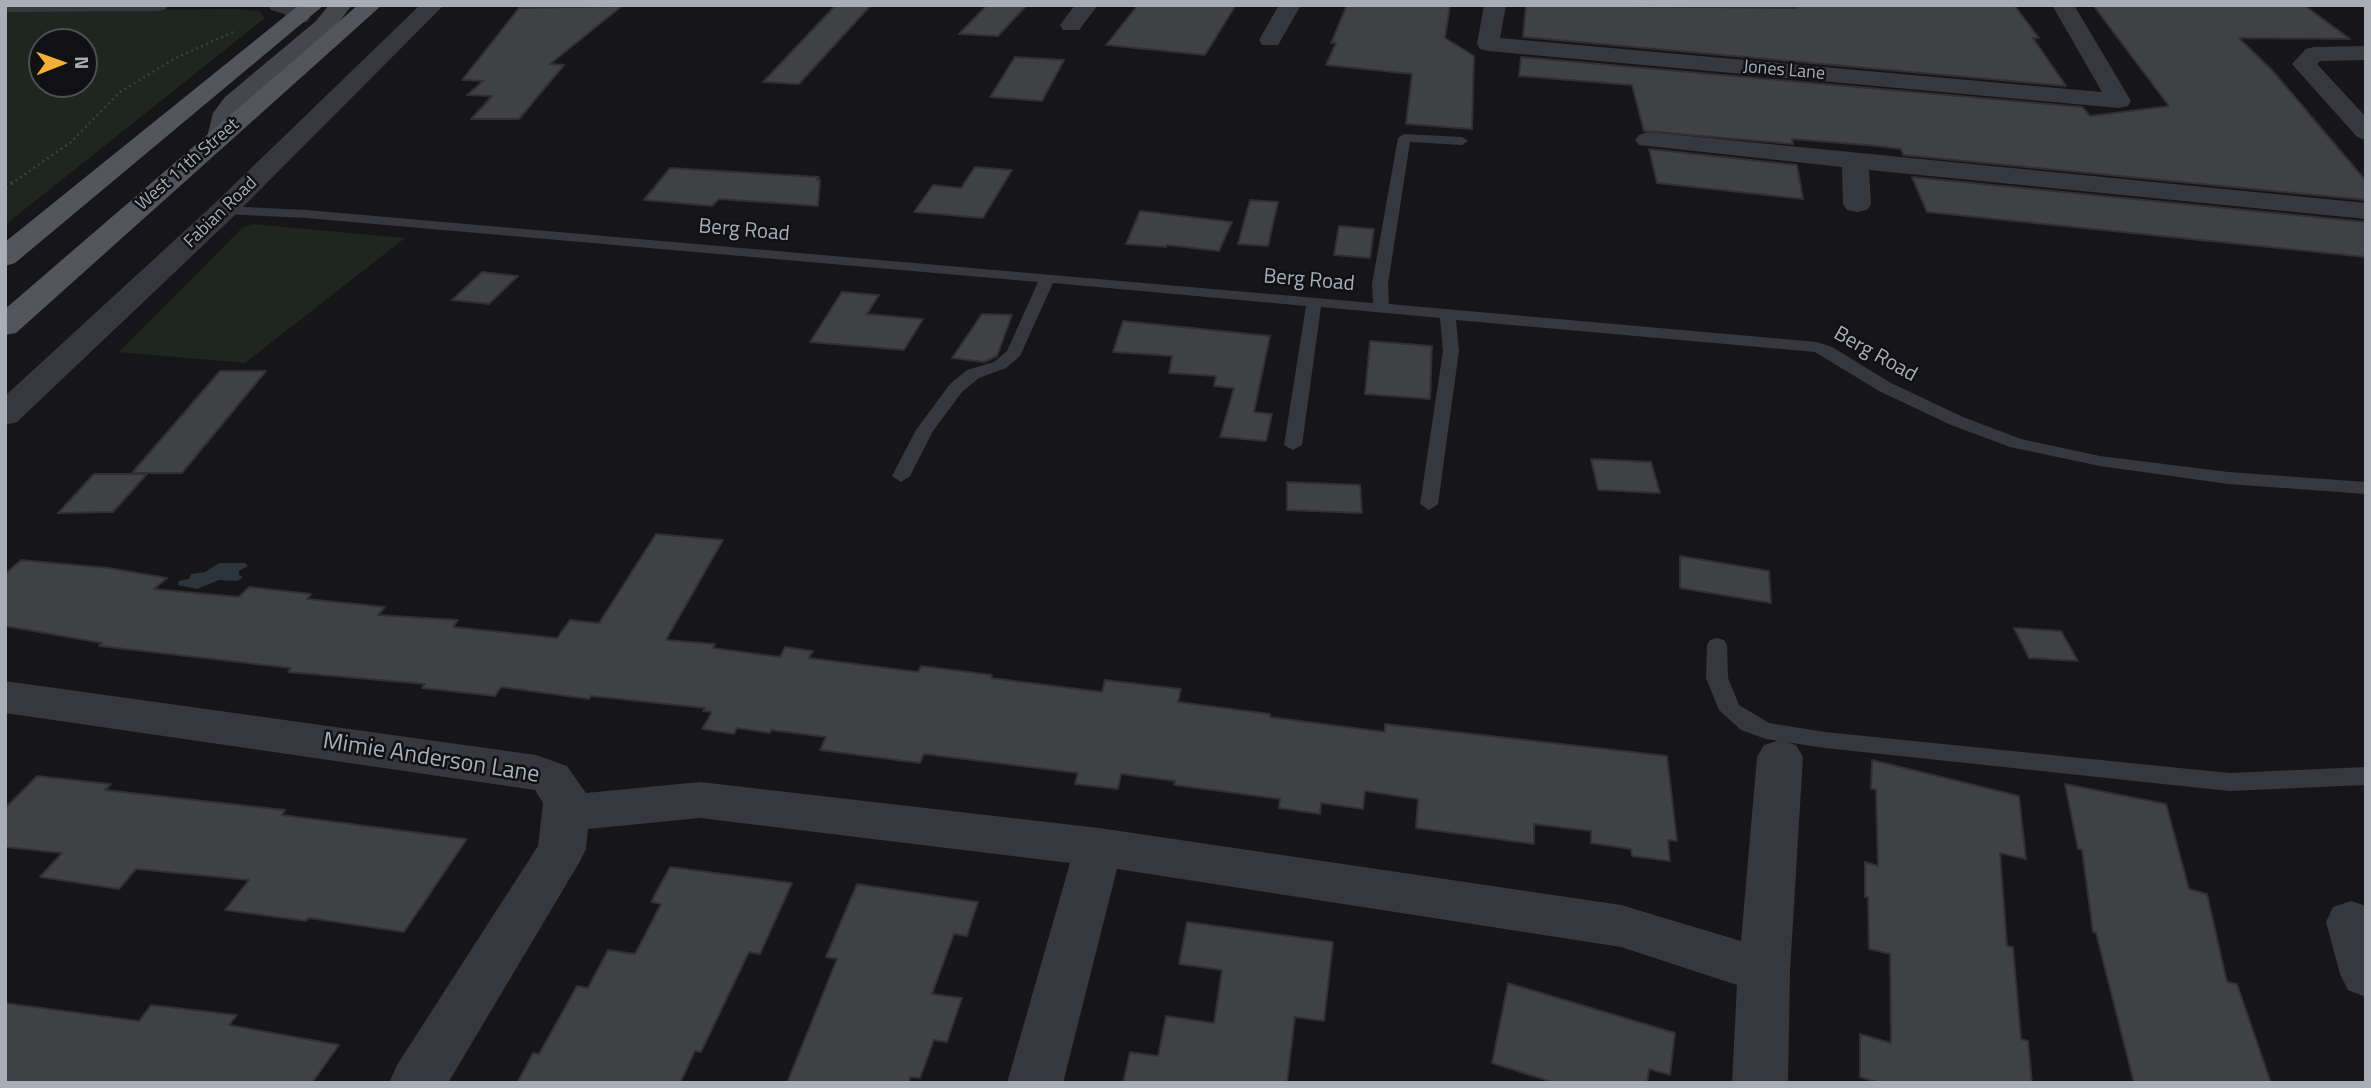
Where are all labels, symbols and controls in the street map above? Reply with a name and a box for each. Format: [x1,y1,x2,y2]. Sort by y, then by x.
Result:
north arrow [28,28,98,98]
text: N [68,56,97,69]
street label: Jones Lane [1742,57,1826,85]
street label: West 11th Street [132,114,244,216]
street label: Fabian Road [180,173,262,253]
street label: Berg Road [697,214,791,248]
street label: Berg Road [1262,264,1356,298]
street label: Berg Road [1829,322,1921,388]
street label: Mimie Anderson Lane [321,728,541,790]

